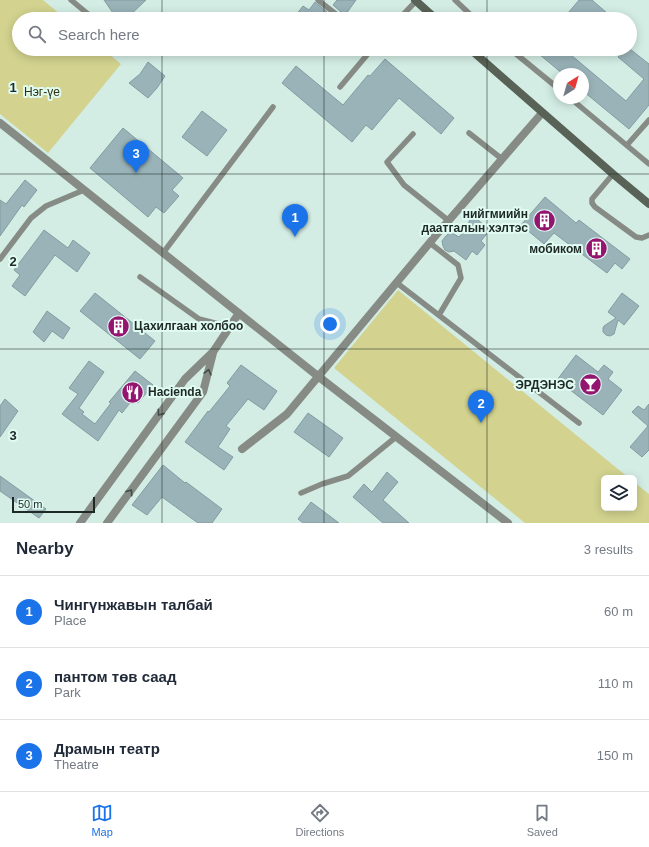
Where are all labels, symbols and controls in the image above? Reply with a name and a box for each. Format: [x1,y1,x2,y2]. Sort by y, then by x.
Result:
search box [12,12,637,56]
icon: search [26,23,48,45]
text: Search here [58,26,140,43]
north arrow [553,68,589,104]
text: 1 [9,80,17,95]
park label: Нэг-үе [24,85,60,99]
pin: 3 [123,140,149,173]
pin: 1 [282,204,308,237]
place label: нийгмиийн даатгалын хэлтэс [422,207,528,235]
building icon: нийгмиийн даатгалын хэлтэс [531,208,557,234]
building icon: мобиком [584,236,610,262]
place label: мобиком [529,242,582,256]
text: 2 [9,254,17,269]
building icon: Цахилгаан холбоо [105,313,131,339]
your location [320,314,340,334]
place label: Цахилгаан холбоо [134,319,243,333]
one-way arrow [203,369,212,376]
bar icon: ЭРДЭНЭС [577,372,603,398]
place label: ЭРДЭНЭС [515,378,574,392]
restaurant icon: Hacienda [119,379,145,405]
place label: Hacienda [148,385,202,399]
pin: 2 [468,390,494,423]
one-way arrow [158,408,165,415]
text: 3 [9,428,17,443]
map controls [601,475,637,511]
button: layers [601,475,637,511]
one-way arrow [125,489,132,496]
scale bar [12,495,95,514]
text: 50 m [18,498,42,510]
text: Nearby [16,539,74,558]
text: 3 results [584,542,633,557]
text: Чингүнжавын талбай [54,596,213,613]
text: 1 [25,604,33,619]
text: 60 m [604,604,633,619]
text: Place [54,613,87,628]
text: пантом төв саад [54,668,176,685]
text: 2 [25,676,33,691]
text: 110 m [598,676,633,691]
text: Park [54,685,81,700]
text: Драмын театр [54,740,160,757]
text: 3 [25,748,33,763]
text: 150 m [597,748,633,763]
text: Theatre [54,757,99,772]
tab: Map [91,802,113,838]
tab: Directions [295,802,344,838]
tab: Saved [527,802,558,838]

